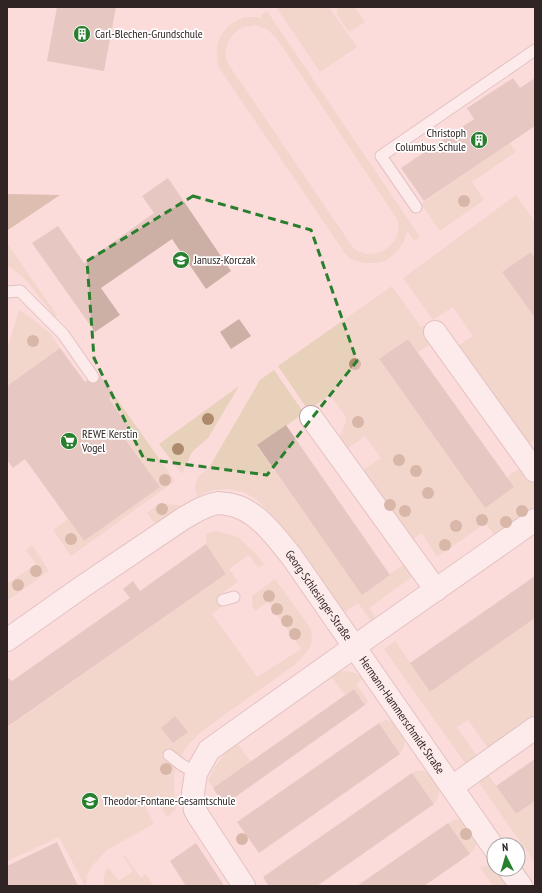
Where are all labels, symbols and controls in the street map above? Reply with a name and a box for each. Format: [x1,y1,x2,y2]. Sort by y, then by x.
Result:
building icon: Carl-Blechen-Grundschule [72,24,92,44]
place label: Carl-Blechen-Grundschule [95,26,203,41]
place label: Christoph Columbus Schule [395,125,466,154]
building icon: Christoph Columbus Schule [469,130,489,150]
school or university icon: Janusz-Korczak [171,250,191,270]
place label: Janusz-Korczak [193,252,256,267]
place label: REWE Kerstin Vogel [81,426,138,455]
supermarket icon: REWE Kerstin Vogel [59,431,79,451]
street label: Georg-Schlesinger-Straße [282,547,356,643]
street label: Hermann-Hammerschmidt-Straße [356,653,448,777]
school or university icon: Theodor-Fontane-Gesamtschule [80,791,100,811]
place label: Theodor-Fontane-Gesamtschule [103,793,236,808]
north arrow [486,837,526,877]
text: N [502,840,509,854]

